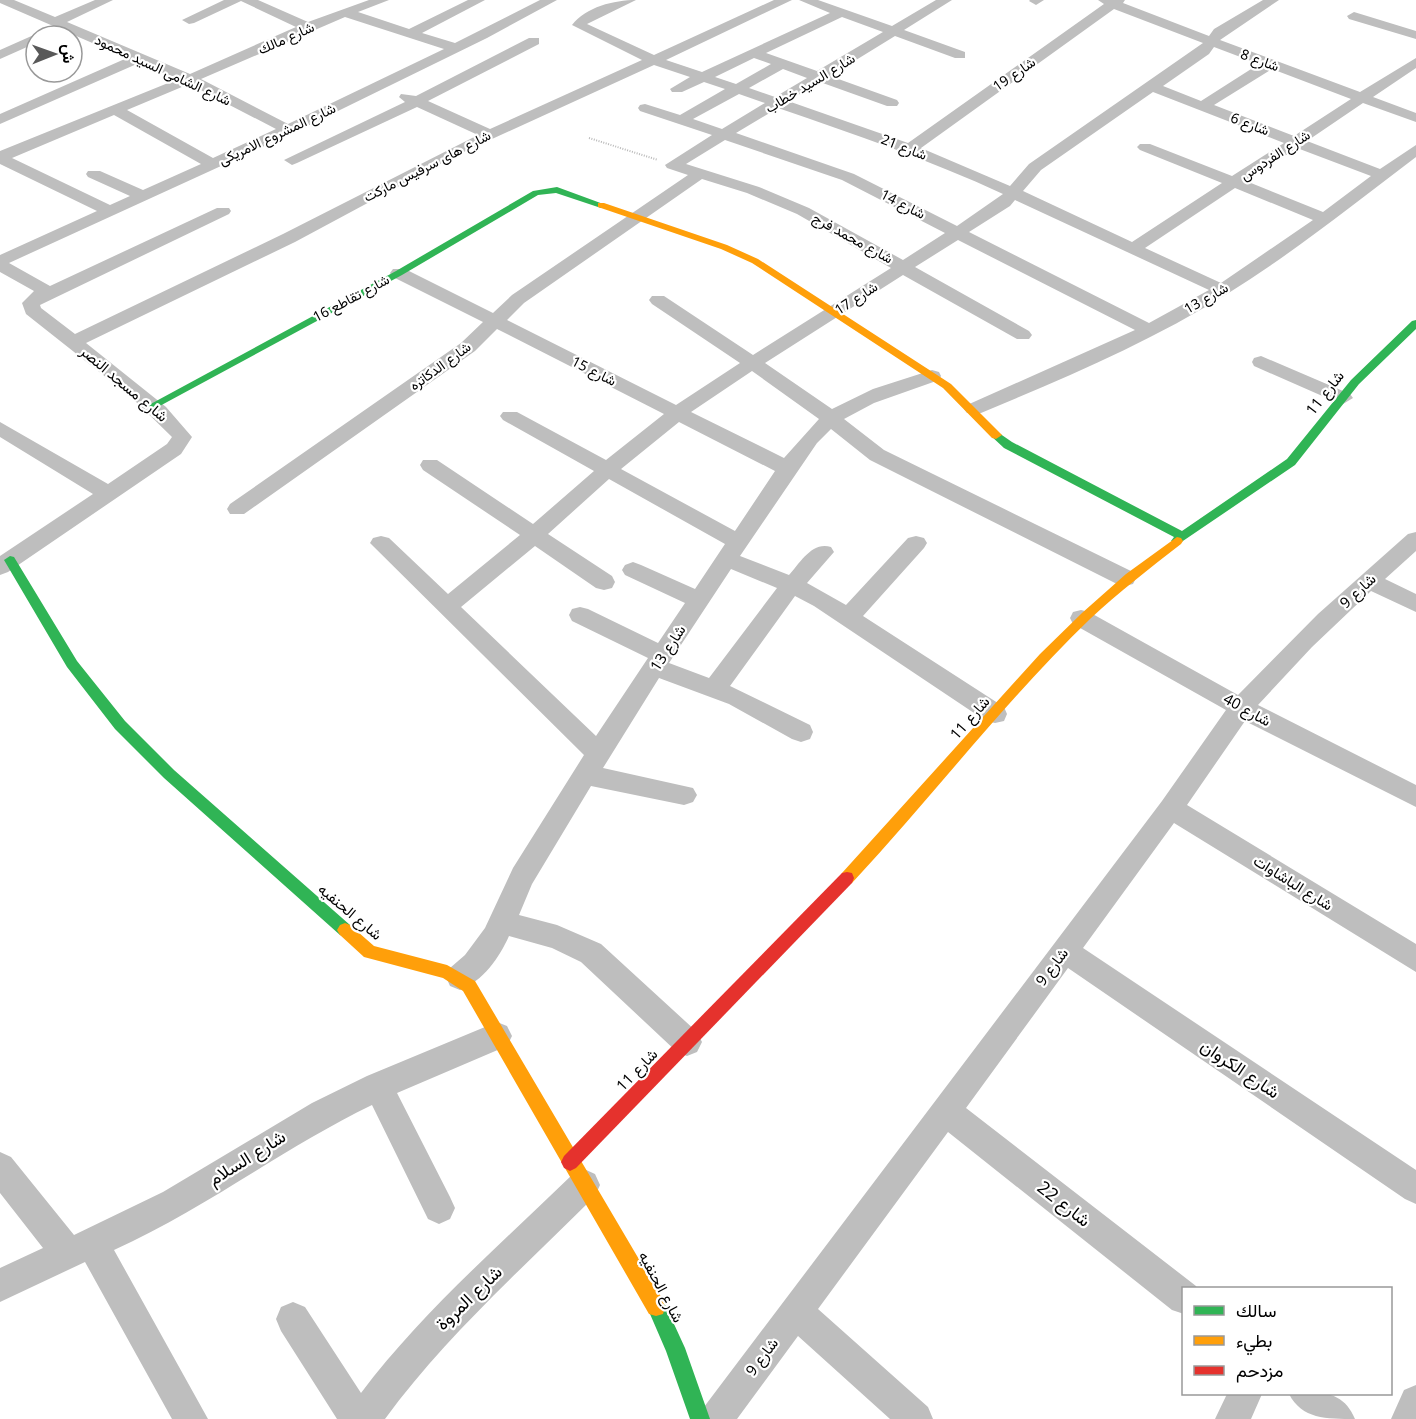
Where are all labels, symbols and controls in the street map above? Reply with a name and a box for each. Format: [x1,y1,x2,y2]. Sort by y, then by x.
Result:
street label: شارع مالك [255,17,318,60]
north arrow [24,24,84,84]
street label: شارع الشامى السيد محمود [91,30,234,111]
text: ش [58,44,80,64]
street label: شارع 8 [1238,44,1282,77]
street label: شارع السيد خطاب [761,48,859,119]
street label: شارع 19 [989,52,1040,97]
street label: شارع المشروع الامريكى [215,98,339,171]
street label: شارع 6 [1227,108,1272,141]
street label: شارع هاى سرفيس ماركت [360,125,495,208]
street label: شارع الفردوس [1236,125,1314,186]
street label: شارع 21 [878,129,930,166]
street label: شارع 14 [877,184,929,225]
street label: شارع محمد فرج [809,208,897,269]
street label: شارع تقاطع 16 [309,269,393,327]
street label: شارع 17 [830,277,882,320]
street label: شارع 13 [1180,277,1232,319]
street label: شارع الدكاتره [405,337,475,396]
street label: شارع مسجد النصر [75,340,173,427]
street label: شارع 15 [568,351,620,392]
street label: شارع 11 [1301,366,1350,420]
street label: شارع 9 [1335,568,1381,614]
street label: شارع 13 [645,620,691,675]
street label: شارع 40 [1219,688,1275,732]
street label: شارع 11 [945,691,995,745]
street label: شارع الباشاوات [1249,850,1337,916]
street label: شارع الحنفيه [313,879,387,946]
street label: شارع 9 [1030,943,1074,991]
street label: شارع الكروان [1196,1033,1285,1104]
street label: شارع 11 [611,1044,663,1096]
street label: شارع السلام [203,1124,290,1191]
street label: شارع 22 [1032,1175,1096,1232]
street label: شارع الحنفيه [633,1247,689,1327]
street label: شارع المروة [430,1260,507,1336]
legend [1182,1287,1392,1395]
text: سالك [1236,1298,1276,1322]
text: بطيء [1236,1328,1272,1356]
street label: شارع 9 [740,1333,784,1381]
text: مزدحم [1236,1358,1283,1383]

